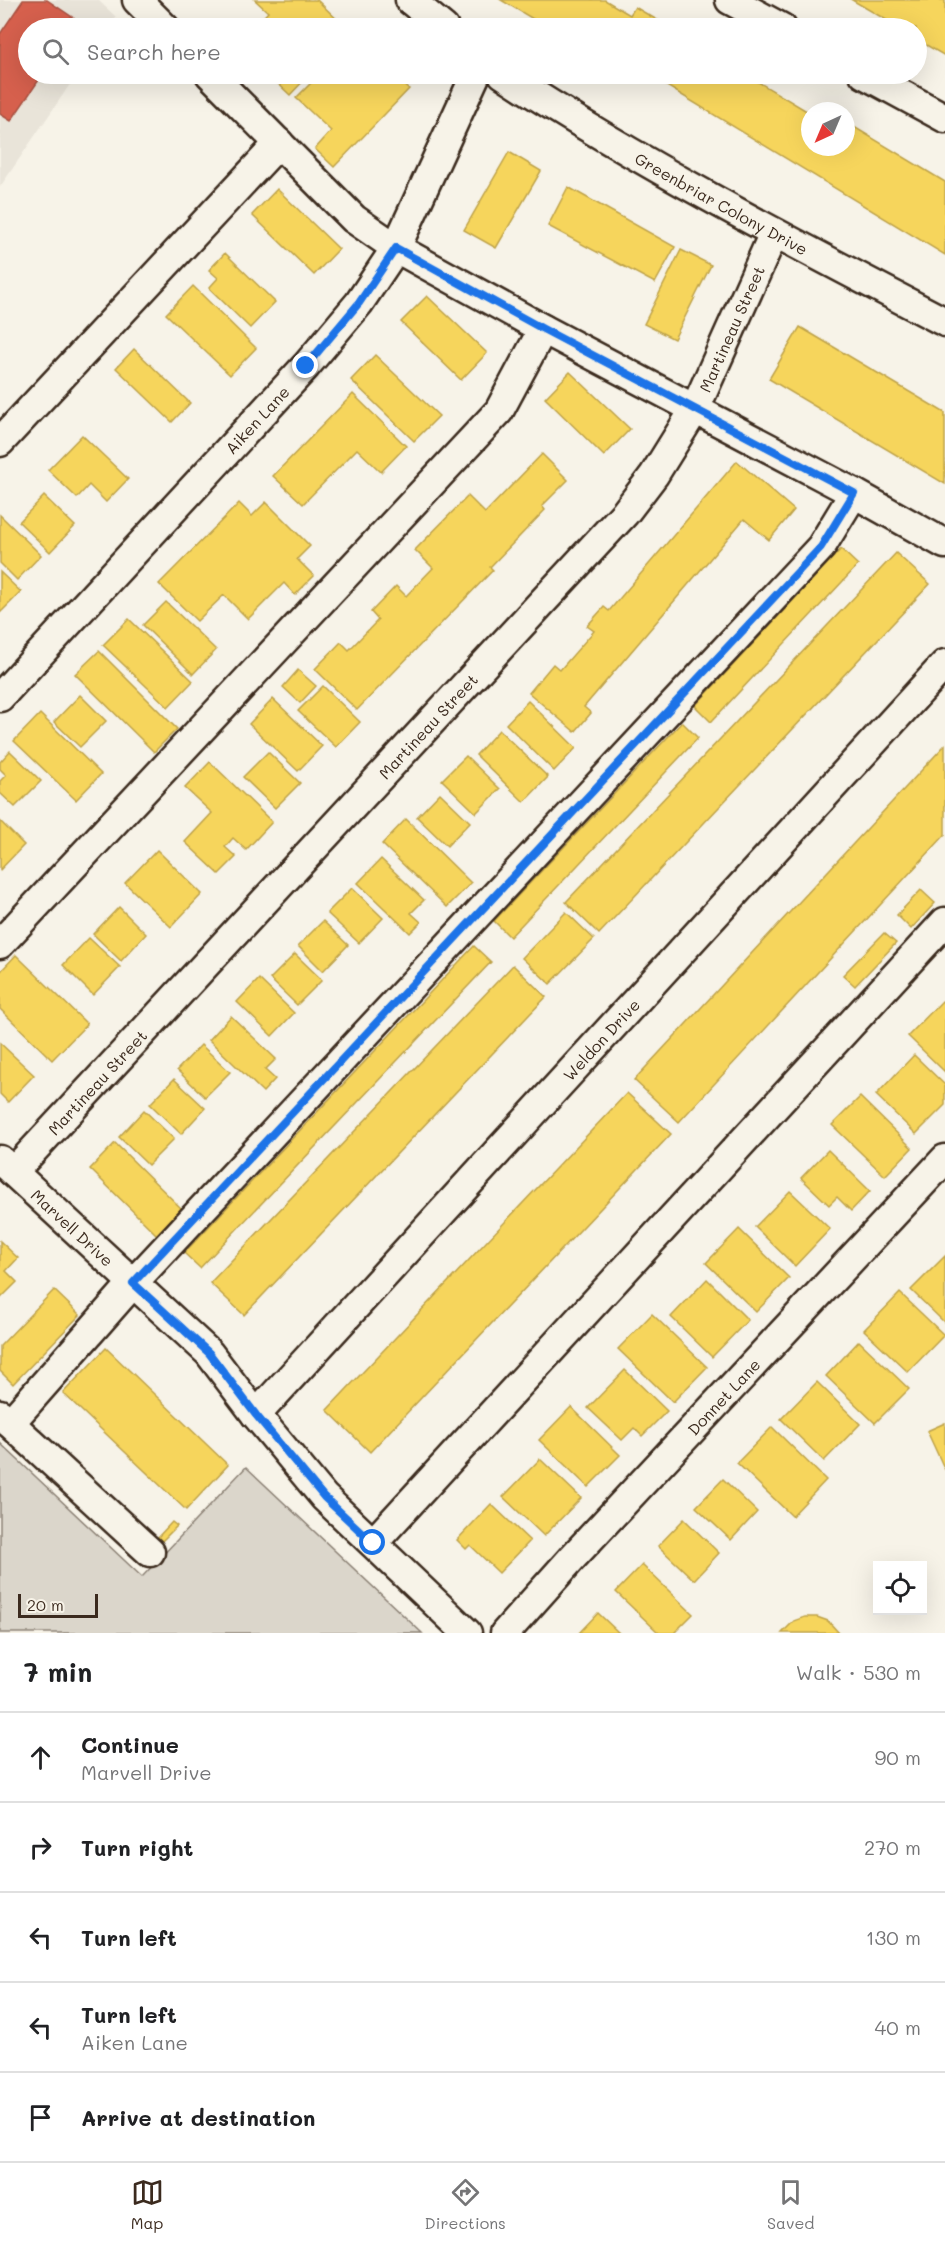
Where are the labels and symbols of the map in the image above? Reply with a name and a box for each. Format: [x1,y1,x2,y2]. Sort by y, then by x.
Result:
north arrow [801,102,855,156]
street label: Greenbriar Colony Drive [632,147,812,259]
street label: Martineau Street [694,262,769,395]
route end [292,352,318,378]
street label: Aiken Lane [220,381,293,458]
street label: Martineau Street [373,669,482,783]
street label: Weldon Drive [558,994,644,1085]
street label: Martineau Street [43,1025,151,1139]
street label: Marvell Drive [27,1184,118,1270]
street label: Donnet Lane [682,1353,764,1439]
route start [359,1529,385,1555]
scale bar [18,1591,98,1618]

